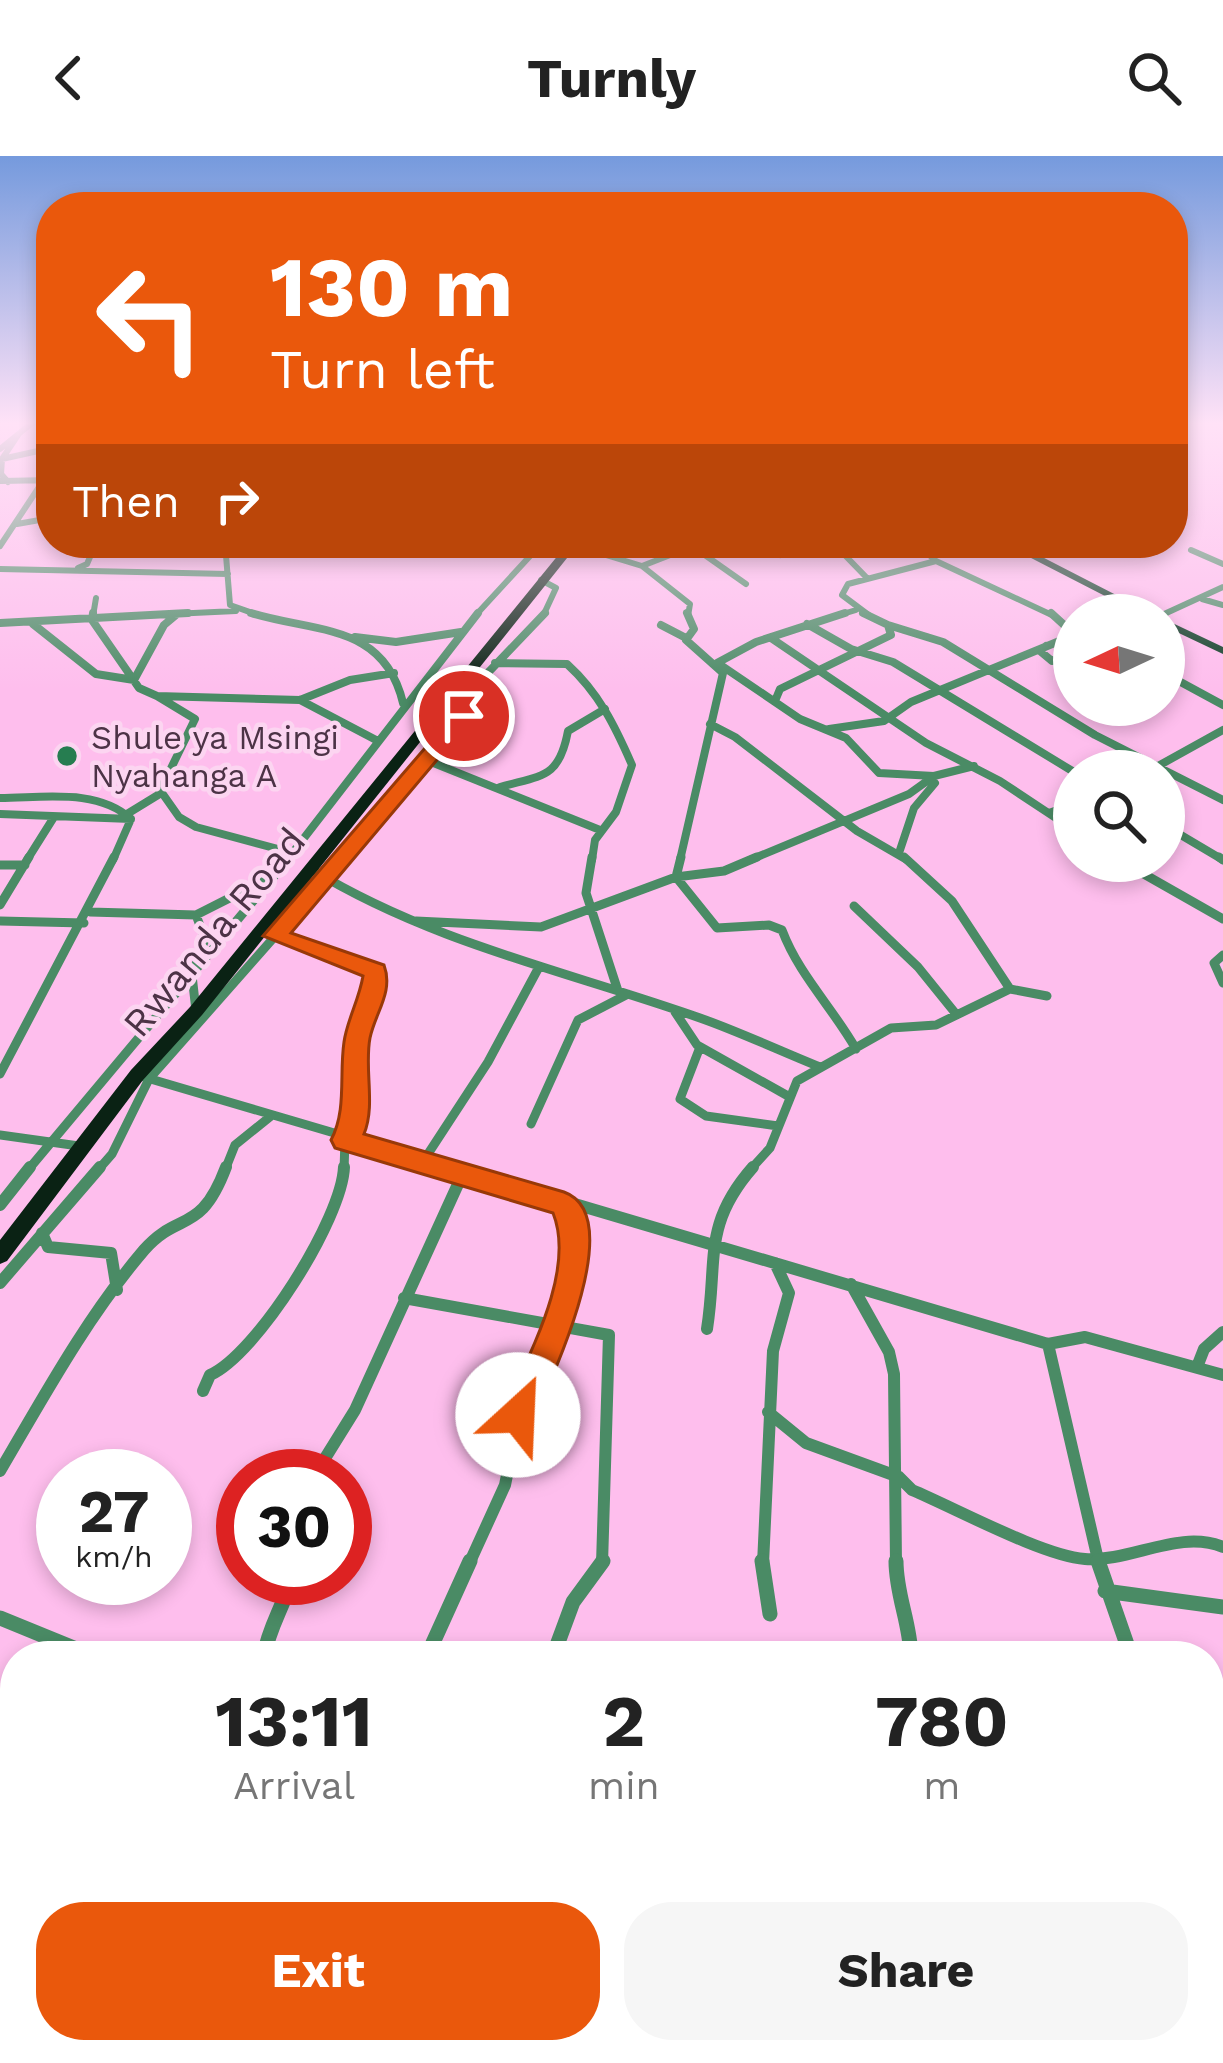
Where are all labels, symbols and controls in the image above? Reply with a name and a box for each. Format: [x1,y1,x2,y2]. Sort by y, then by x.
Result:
icon: back [36,45,102,111]
icon: search [1121,45,1187,111]
text: Turnly [527,47,696,110]
text: 130 m [270,238,513,336]
icon: left [72,240,228,396]
text: Turn left [270,338,495,401]
icon: right [204,468,270,534]
text: Then [72,475,180,528]
north arrow [1053,594,1185,726]
map controls [1053,594,1185,882]
pin [413,665,515,767]
icon: arrive [431,683,497,749]
place label: Shule ya Msingi Nyahanga A [91,718,339,795]
marker: Shule ya Msingi Nyahanga A [54,743,80,769]
button: search [1053,750,1185,882]
street label: Rwanda Road [114,819,314,1045]
position arrow [455,1352,581,1478]
speed limit sign: 30 [216,1449,372,1605]
text: 27 [78,1476,150,1547]
text: km/h [75,1539,153,1574]
text: 13:11 [215,1679,373,1763]
text: 2 [602,1679,645,1763]
text: 780 [875,1679,1009,1763]
text: Arrival [233,1763,355,1808]
text: min [588,1763,660,1808]
text: m [923,1763,960,1808]
button: Exit [36,1902,600,2040]
button: Share [624,1902,1188,2040]

